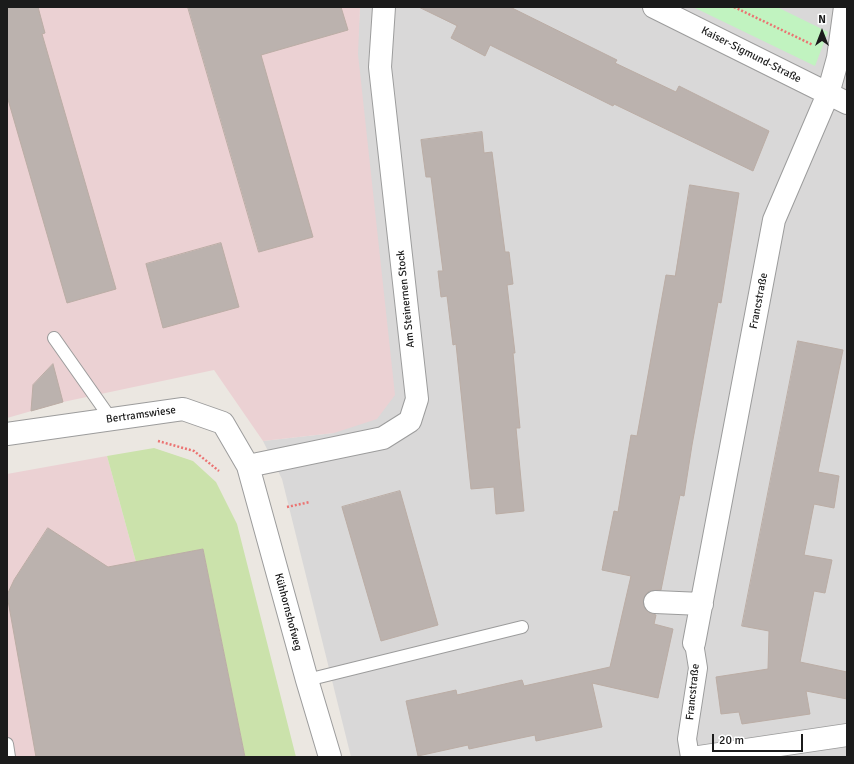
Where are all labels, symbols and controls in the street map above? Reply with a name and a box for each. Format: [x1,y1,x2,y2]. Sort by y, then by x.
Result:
north arrow [802,12,842,52]
text: N [818,13,826,26]
street label: Kaiser-Sigmund-Straße [699,24,803,86]
street label: Am Steinernen Stock [394,250,418,348]
street label: Francstraße [747,272,771,330]
street label: Bertramswiese [105,404,177,426]
street label: Kühhornshofweg [271,572,305,652]
street label: Francstraße [683,663,703,721]
scale bar [714,726,805,752]
text: 20 m [719,733,744,748]

